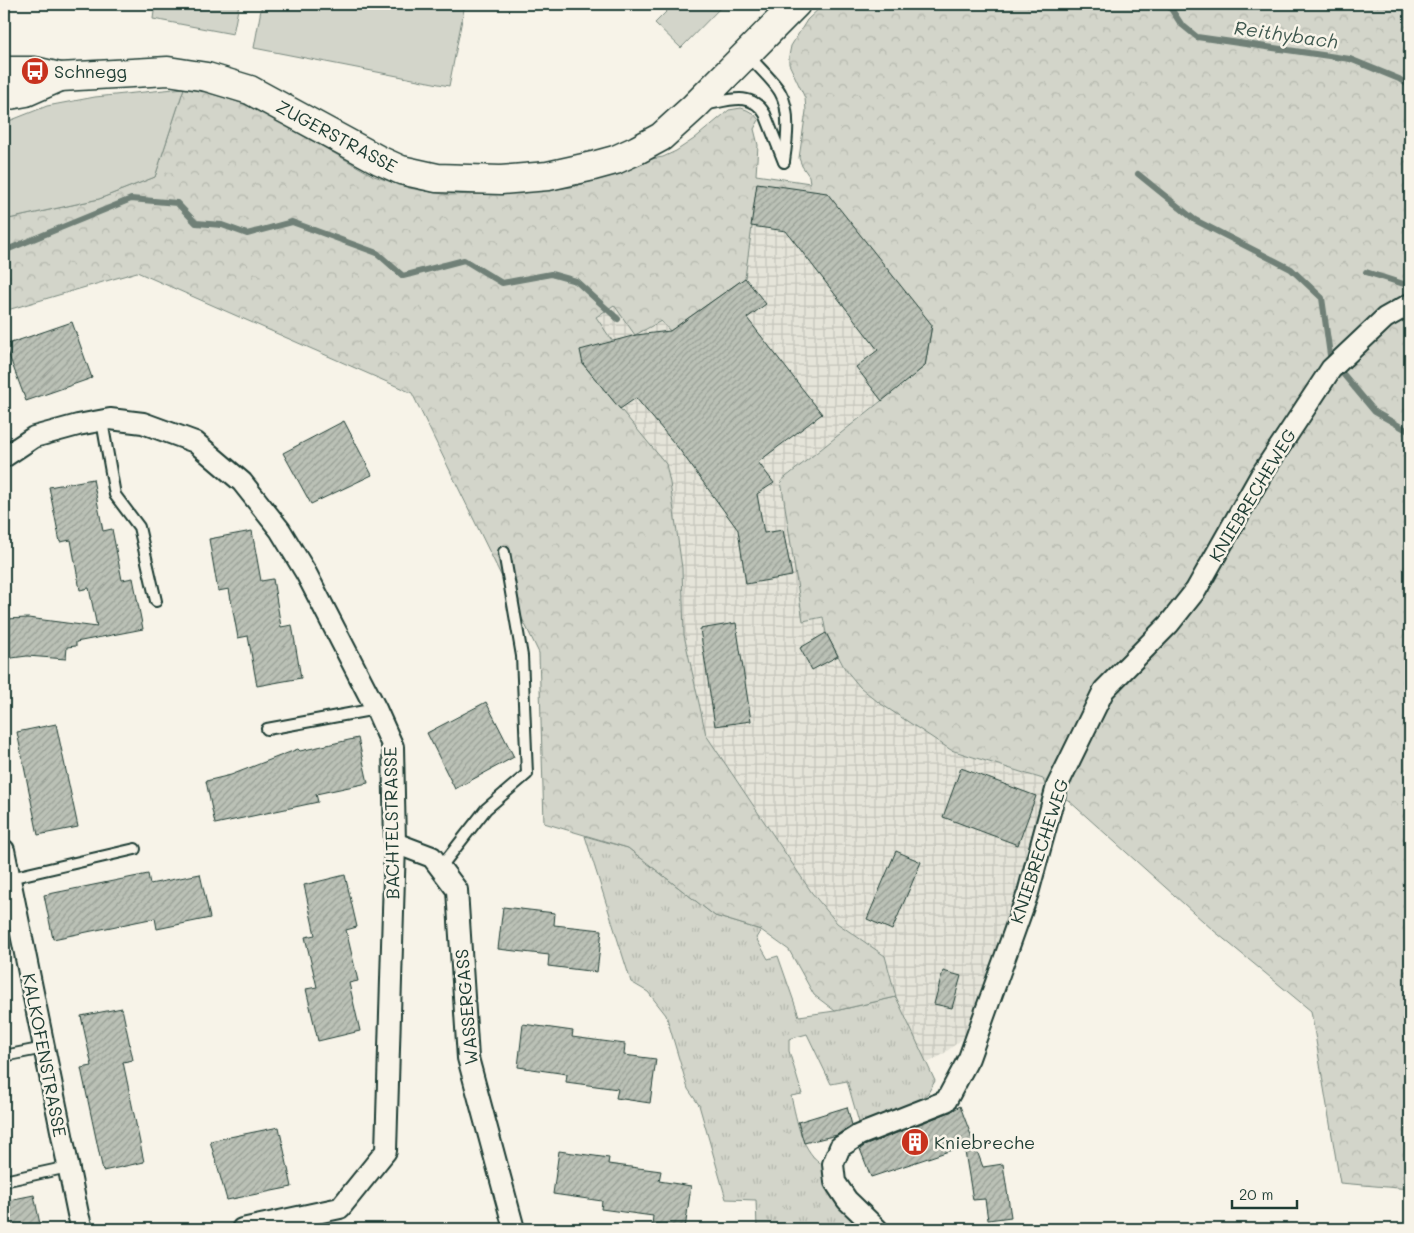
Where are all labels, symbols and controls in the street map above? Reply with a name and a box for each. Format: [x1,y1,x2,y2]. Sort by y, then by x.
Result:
water label: Reithybach [1232,14,1340,54]
bus stop icon: Schnegg [20,56,50,86]
place label: Schnegg [54,59,127,83]
street label: ZUGERSTRASSE [272,94,402,178]
street label: KNIEBRECHEWEG [1203,424,1301,566]
street label: BACHTELSTRASSE [378,746,404,900]
street label: KNIEBRECHEWEG [1004,776,1074,926]
street label: WASSERGASS [449,948,483,1066]
street label: KALKOFENSTRASSE [17,971,73,1139]
building icon: Kniebreche [900,1127,930,1157]
place label: Kniebreche [934,1130,1035,1154]
scale bar [1232,1178,1296,1210]
text: 20 m [1239,1184,1273,1204]

